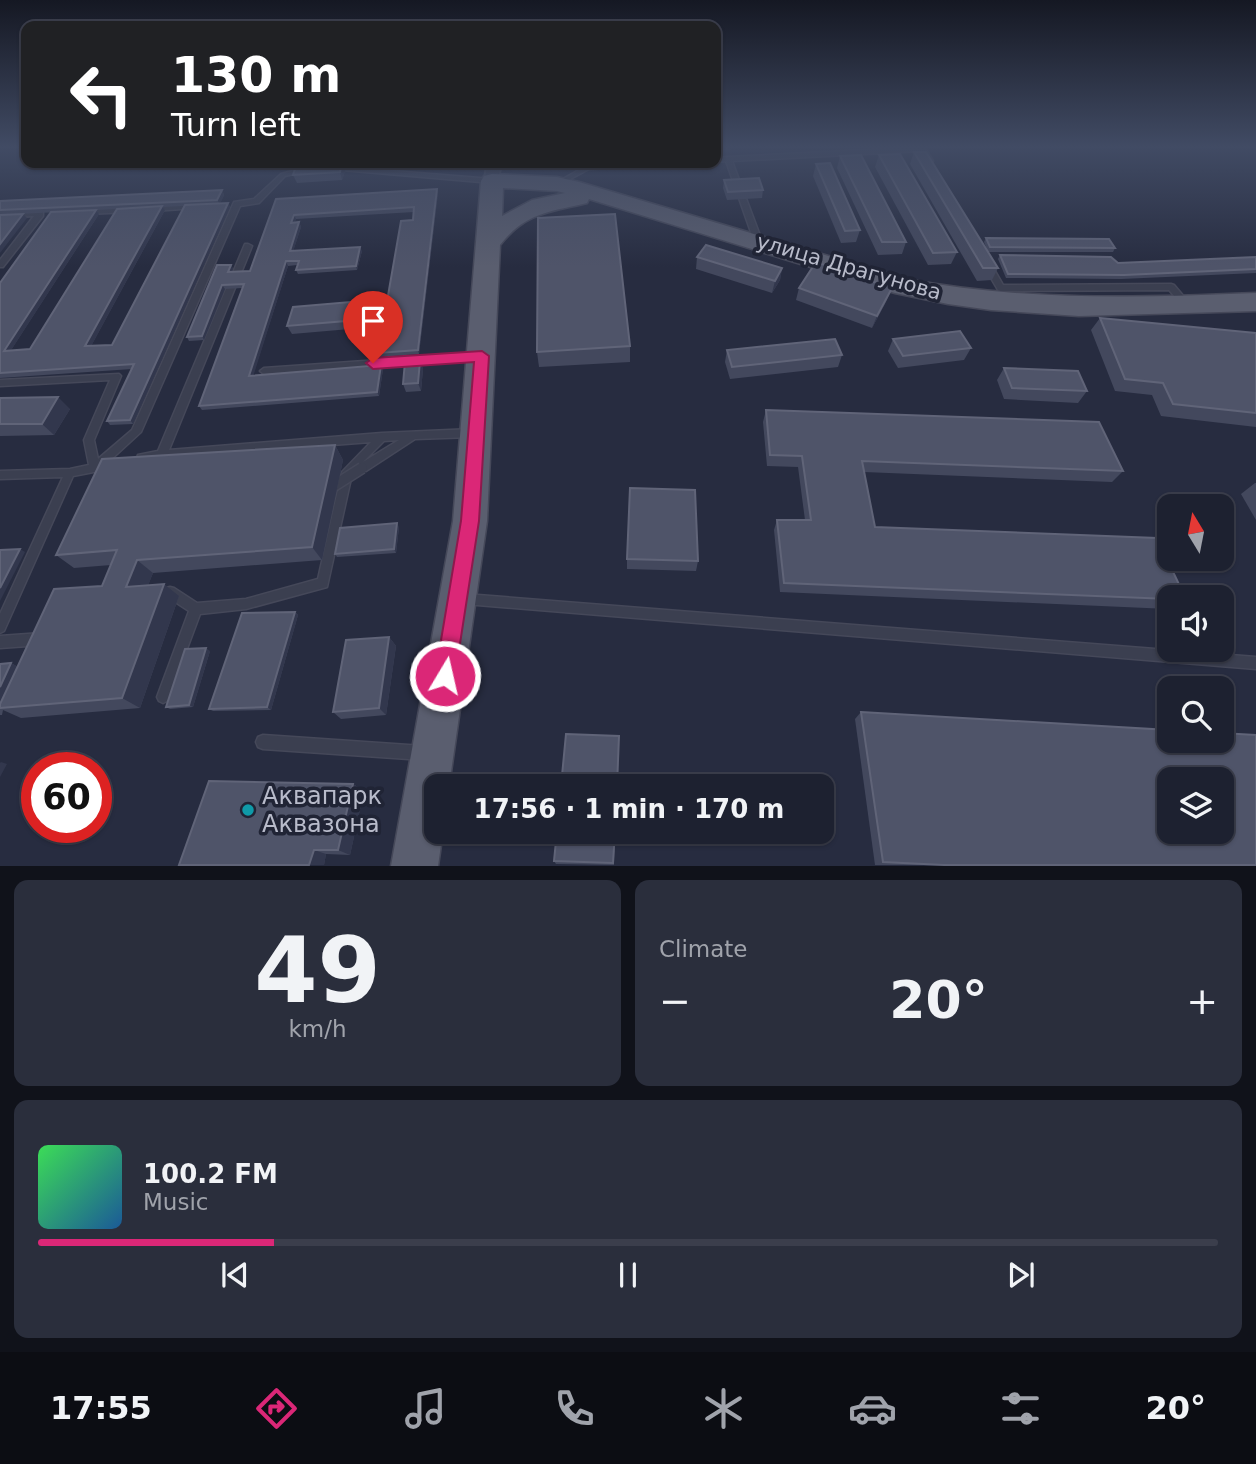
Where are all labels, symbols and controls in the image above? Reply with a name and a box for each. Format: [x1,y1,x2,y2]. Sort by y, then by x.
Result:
text: 130 m [171,47,341,104]
icon: left [56,49,147,140]
text: Turn left [171,106,301,144]
street label: улица Драгунова [754,229,944,305]
pin [343,291,403,363]
icon: arrive [354,302,392,340]
north arrow [1157,494,1234,570]
map controls [1157,494,1234,844]
button: sound [1157,585,1234,662]
position arrow [408,639,482,713]
button: search [1157,676,1234,753]
speed limit sign: 60 [21,752,112,843]
button: layers [1157,767,1234,844]
place label: Аквапарк Аквазона [262,782,382,838]
text: 17:56 · 1 min · 170 m [474,794,784,824]
marker: Аквапарк Аквазона [240,802,256,818]
text: 49 [254,918,381,1023]
text: Climate [659,936,748,962]
text: 20° [889,970,988,1030]
text: − [659,979,691,1023]
text: + [1186,979,1218,1023]
text: km/h [288,1016,347,1042]
text: 100.2 FM [143,1159,278,1189]
text: Music [143,1189,208,1215]
icon: previous [216,1256,254,1294]
icon: pause [609,1256,647,1294]
icon: next [1002,1256,1040,1294]
icon: directions [252,1384,301,1433]
icon: music [401,1384,450,1433]
icon: phone [550,1384,599,1433]
icon: climate [699,1384,748,1433]
icon: car [848,1384,897,1433]
icon: filters [996,1384,1045,1433]
text: 17:55 [50,1389,152,1427]
text: 20° [1145,1389,1206,1427]

